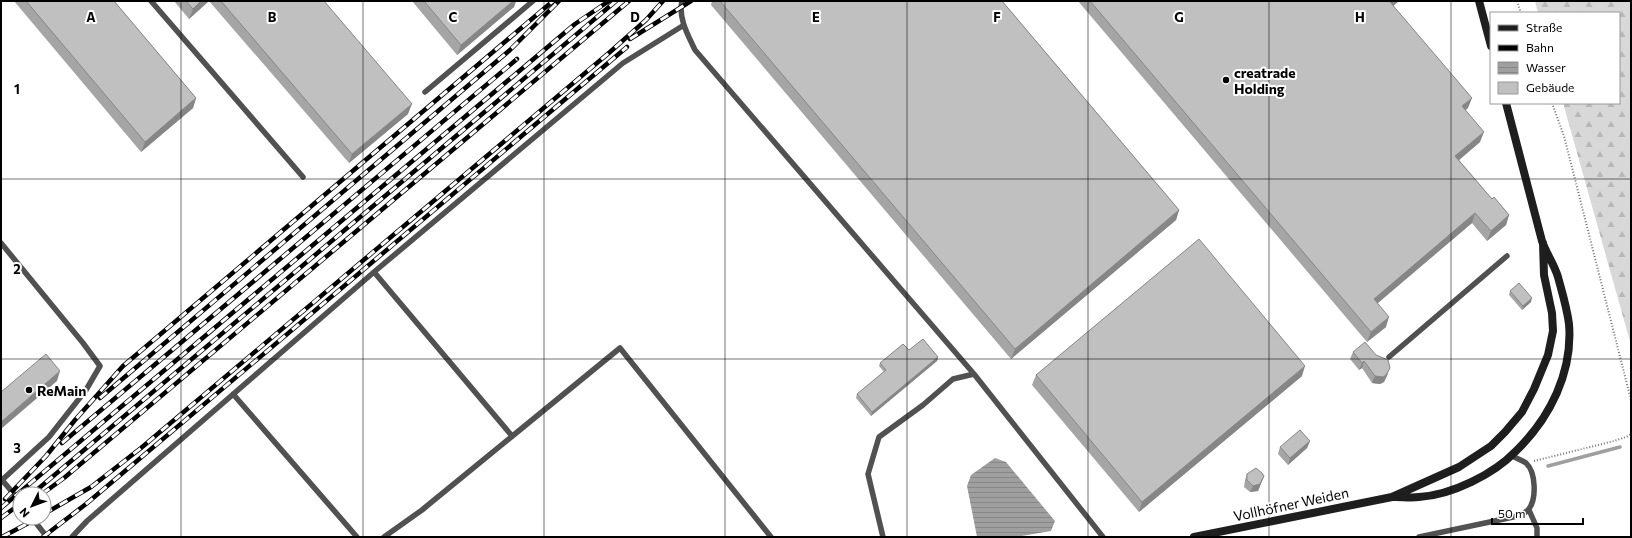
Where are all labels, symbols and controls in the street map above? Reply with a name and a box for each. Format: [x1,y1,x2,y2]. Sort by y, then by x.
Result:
text: A [86,9,96,25]
text: B [268,9,277,25]
text: C [449,9,458,25]
text: D [630,9,640,25]
text: E [812,9,820,25]
text: F [993,9,1001,25]
text: G [1174,9,1184,25]
text: H [1355,9,1365,25]
legend [1490,12,1620,104]
text: Straße [1526,20,1562,34]
text: Bahn [1526,40,1554,54]
text: Wasser [1526,60,1566,74]
place label: creatrade Holding [1234,64,1296,97]
marker: creatrade Holding [1221,75,1231,85]
text: Gebäude [1526,80,1574,94]
text: 1 [14,81,20,97]
text: 2 [13,261,21,277]
place label: ReMain [37,382,86,399]
marker: ReMain [24,385,34,395]
text: 3 [13,440,21,456]
street label: Vollhöfner Weiden [1232,483,1350,525]
north arrow [12,486,52,526]
scale bar [1492,500,1583,526]
text: N [17,506,32,520]
text: 50 m [1498,506,1526,520]

